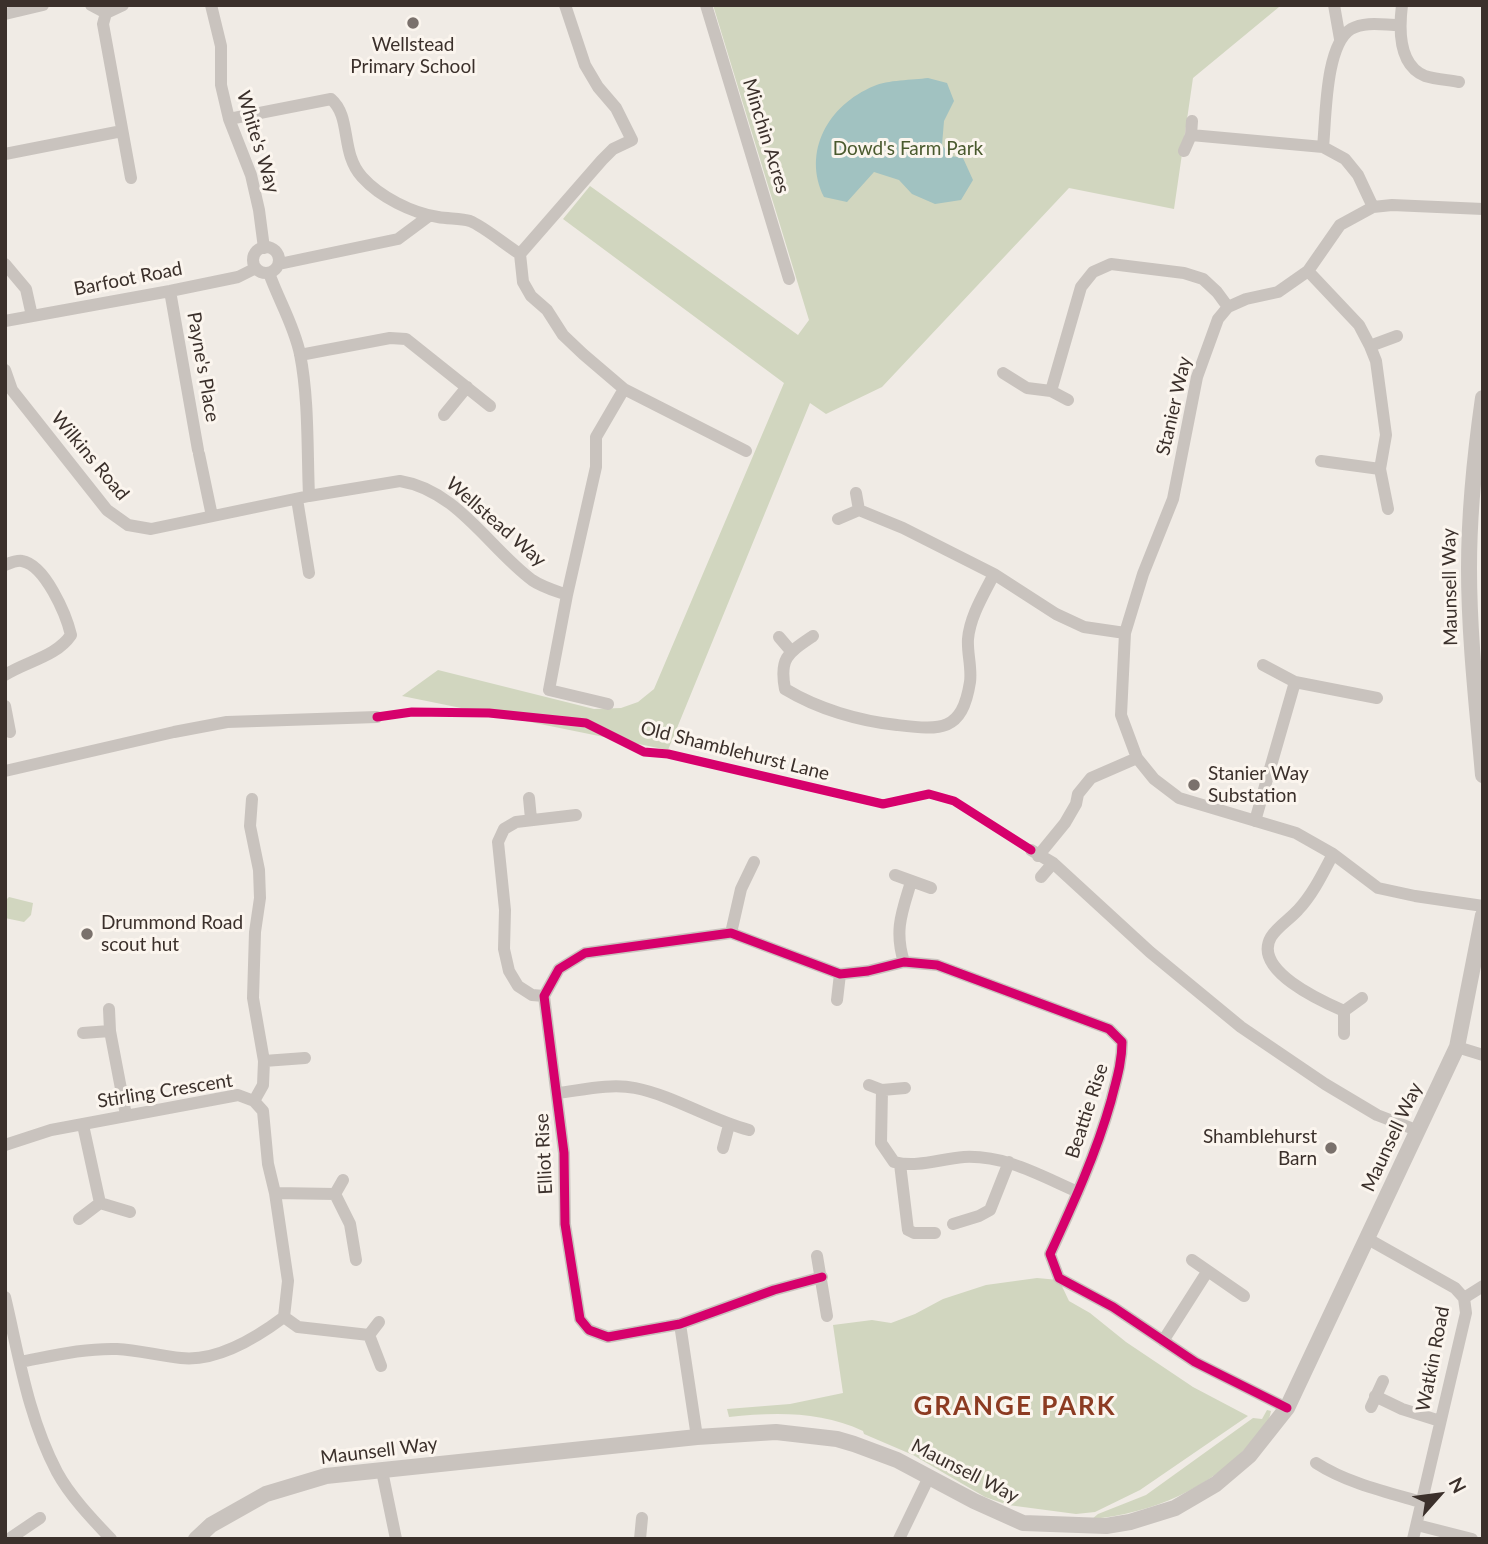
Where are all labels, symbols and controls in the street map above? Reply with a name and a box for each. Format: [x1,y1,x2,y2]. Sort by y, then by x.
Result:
marker: Wellstead Primary School [405,15,421,31]
place label: Wellstead Primary School [350,34,476,78]
street label: Minchin Acres [738,76,794,196]
street label: White's Way [232,88,284,196]
park label: Dowd's Farm Park [833,138,983,160]
street label: Barfoot Road [72,257,184,301]
street label: Payne's Place [182,310,224,424]
street label: Stanier Way [1152,354,1196,458]
street label: Wilkins Road [46,407,134,505]
street label: Wellstead Way [441,472,551,572]
street label: Maunsell Way [1438,528,1462,646]
street label: Old Shamblehurst Lane [638,716,832,786]
place label: Stanier Way Substation [1208,763,1309,807]
marker: Stanier Way Substation [1186,777,1202,793]
place label: Drummond Road scout hut [101,912,243,956]
marker: Drummond Road scout hut [79,926,95,942]
street label: Beattie Rise [1061,1061,1113,1161]
street label: Stirling Crescent [96,1069,234,1113]
street label: Maunsell Way [1357,1079,1427,1195]
street label: Elliot Rise [530,1113,558,1195]
place label: Shamblehurst Barn [1203,1126,1317,1170]
marker: Shamblehurst Barn [1323,1140,1339,1156]
street label: Watkin Road [1412,1305,1454,1413]
district label: GRANGE PARK [915,1391,1115,1423]
street label: Maunsell Way [319,1433,439,1469]
street label: Maunsell Way [907,1434,1023,1508]
north arrow [1404,1460,1474,1530]
text: N [1444,1473,1472,1497]

